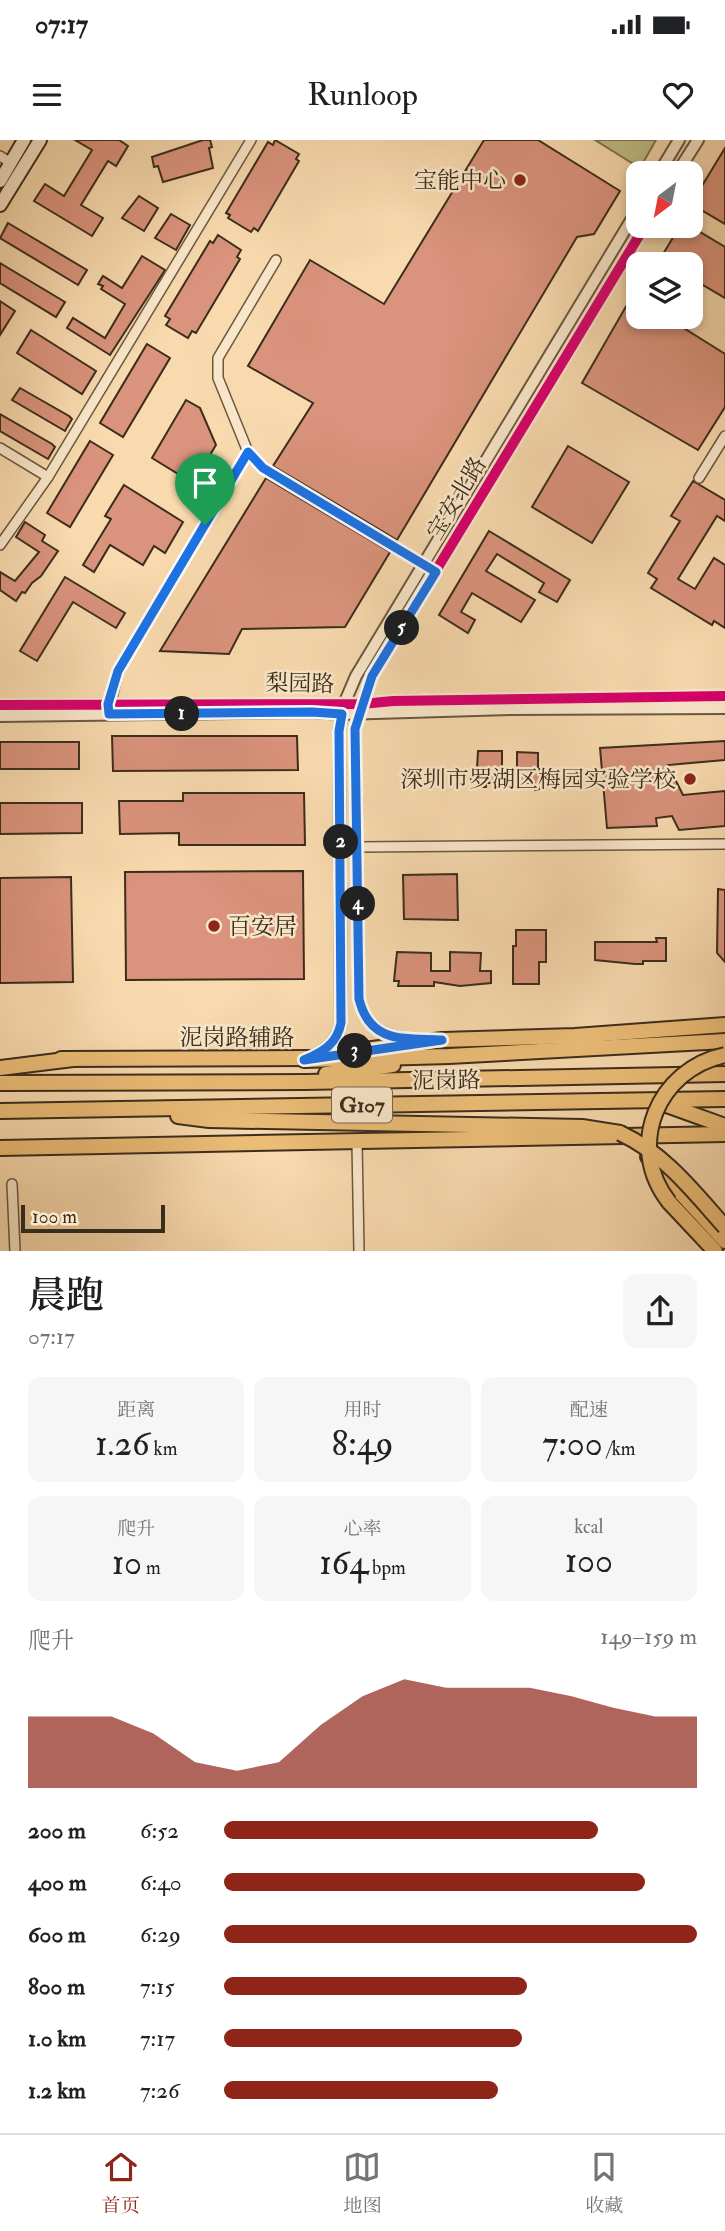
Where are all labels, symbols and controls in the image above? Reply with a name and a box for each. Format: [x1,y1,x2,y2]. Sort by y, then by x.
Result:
text: 07:17 [35,9,88,41]
text: Runloop [307,75,418,115]
icon: menu [28,76,66,114]
icon: heart [659,76,697,114]
north arrow [626,161,704,238]
map controls [626,161,703,329]
place label: 宝能中心 [414,166,506,195]
marker: 宝能中心 [512,172,528,188]
button: layers [626,252,703,329]
street label: 宝安北路 [420,451,493,545]
pin [175,453,235,525]
icon: arrive [186,464,224,502]
pin: 5 [384,610,420,645]
text: 5 [397,615,406,639]
street label: 梨园路 [265,668,335,699]
pin: 1 [164,696,200,732]
text: 1 [178,701,185,725]
place label: 深圳市罗湖区梅园实验学校 [400,765,676,794]
marker: 深圳市罗湖区梅园实验学校 [682,771,698,787]
pin: 2 [324,824,358,860]
text: 2 [336,829,345,853]
pin: 4 [340,886,376,922]
text: 4 [352,891,363,915]
place label: 百安居 [228,912,297,941]
marker: 百安居 [206,918,222,934]
street label: 泥岗路辅路 [180,1023,295,1052]
pin: 3 [338,1034,372,1068]
text: 3 [351,1038,358,1062]
street label: 泥岗路 [411,1065,481,1096]
road number: G107 [332,1088,392,1122]
scale bar [21,1202,164,1234]
text: 100 m [32,1205,77,1229]
text: 晨跑 [28,1272,104,1320]
button: share [623,1274,697,1348]
text: 07:17 [28,1322,75,1351]
text: 距离 [117,1398,155,1422]
text: 用时 [343,1398,382,1422]
text: 配速 [570,1398,608,1422]
text: 1.26 [95,1422,150,1466]
text: 8:49 [332,1422,393,1466]
text: 7:00 [542,1422,603,1466]
text: km [150,1437,177,1461]
text: /km [603,1437,635,1461]
text: kcal [574,1515,603,1539]
text: 爬升 [117,1517,155,1541]
text: 心率 [343,1517,382,1541]
text: 100 [565,1539,613,1583]
text: 10 [112,1541,142,1585]
text: 164 [319,1541,368,1585]
text: m [142,1556,161,1580]
text: bpm [368,1556,406,1580]
text: 149–159 m [600,1622,697,1651]
text: 爬升 [28,1626,74,1655]
text: 200 m [28,1816,86,1845]
text: 6:52 [140,1816,179,1845]
text: 400 m [28,1868,87,1897]
text: 6:40 [140,1868,181,1897]
text: 600 m [28,1920,86,1949]
text: 6:29 [140,1920,181,1949]
text: 800 m [28,1972,85,2001]
text: 7:15 [140,1972,175,2001]
text: 1.0 km [28,2024,86,2053]
text: 7:17 [140,2024,175,2053]
text: 1.2 km [28,2076,86,2105]
text: 7:26 [140,2076,180,2105]
tab: 首页 [102,2148,140,2218]
tab: 地图 [343,2148,381,2218]
tab: 收藏 [585,2148,623,2218]

